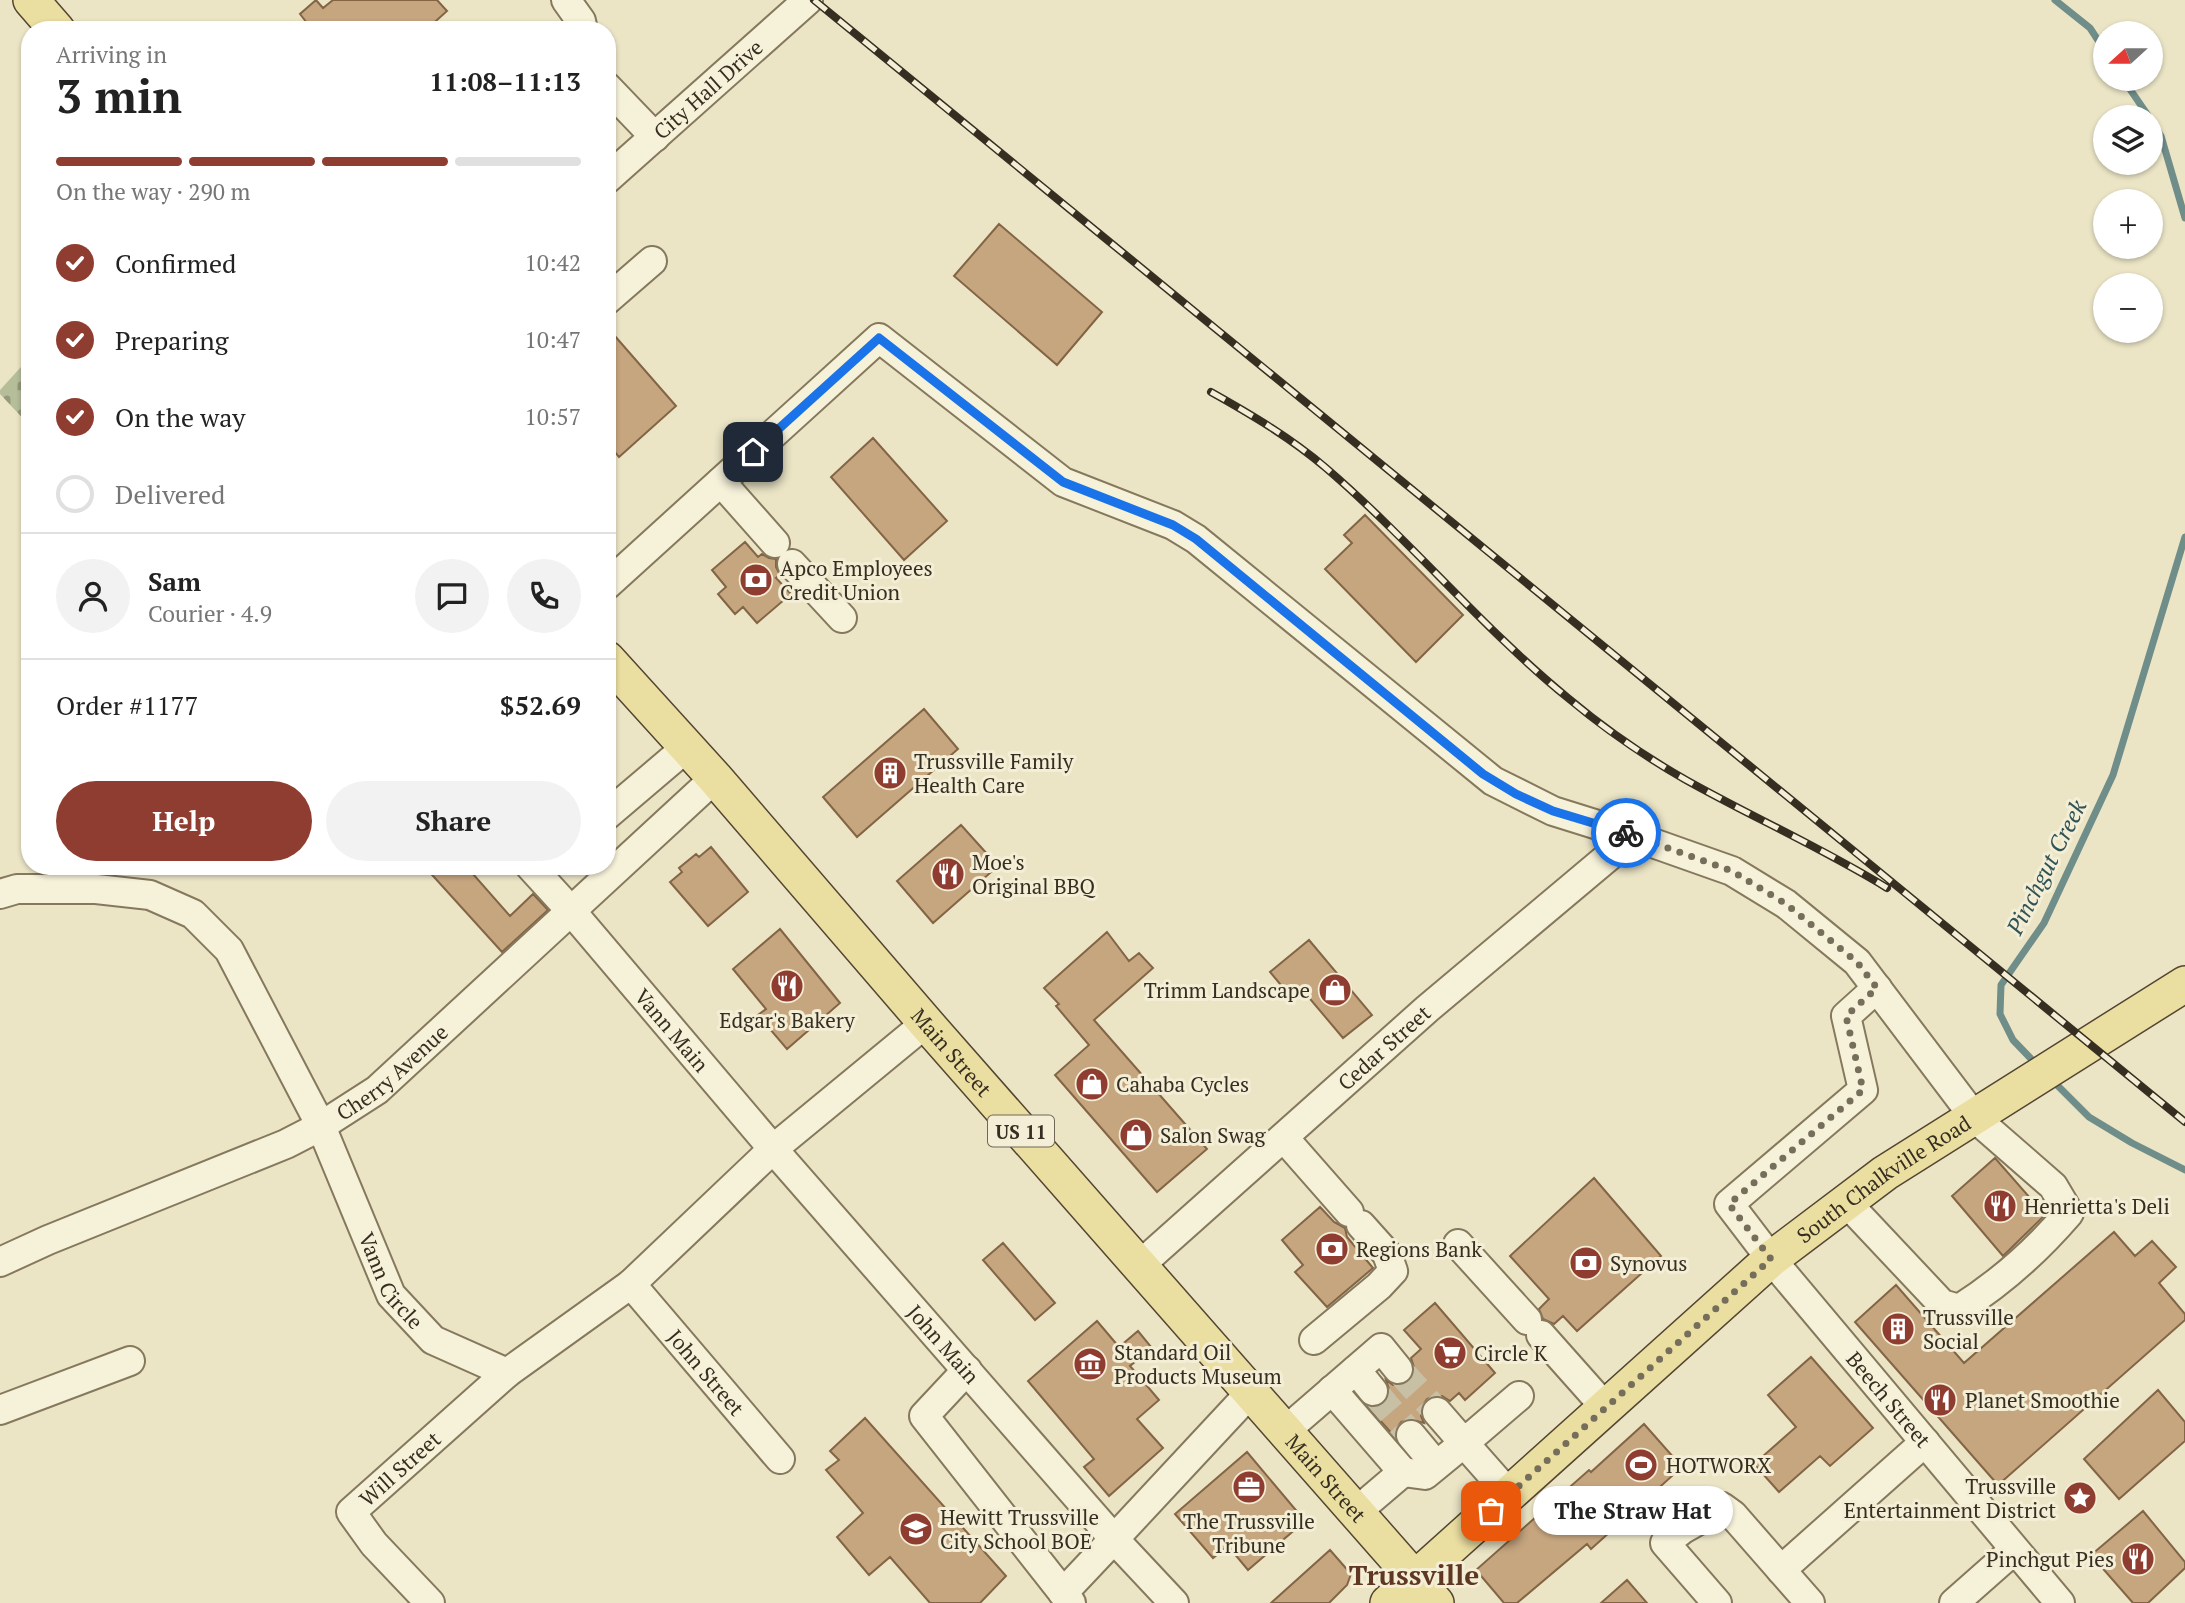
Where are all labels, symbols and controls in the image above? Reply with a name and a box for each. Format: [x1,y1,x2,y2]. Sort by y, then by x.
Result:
north arrow [2093,21,2163,91]
map controls [2093,21,2163,343]
street label: City Hall Drive [647,33,768,145]
text: Arriving in [56,39,167,70]
text: 11:08–11:13 [429,64,581,98]
text: 3 min [56,65,182,126]
button: layers [2093,105,2163,175]
text: On the way · 290 m [56,176,250,207]
button: + [2093,189,2163,259]
icon: check [56,244,94,282]
text: Confirmed [115,246,236,280]
text: 10:42 [524,247,581,278]
button: − [2093,273,2163,343]
icon: check [56,321,94,359]
text: Preparing [115,323,228,357]
text: 10:47 [524,324,581,355]
icon: check [56,398,94,436]
text: On the way [115,400,246,434]
text: 10:57 [524,401,581,432]
pin [723,422,783,482]
icon: home [734,433,772,471]
text: Delivered [115,477,225,511]
place label: Apco Employees Credit Union [780,554,933,606]
button: person [56,559,130,633]
button: chat [415,559,489,633]
button: phone [507,559,581,633]
bank icon: Apco Employees Credit Union [737,561,775,599]
text: Sam [148,564,201,598]
text: Courier · 4.9 [148,598,272,629]
text: Order #1177 [56,688,198,722]
text: $52.69 [500,688,581,722]
place label: Trussville Family Health Care [914,747,1074,799]
building icon: Trussville Family Health Care [871,754,909,792]
button: Help [56,781,312,861]
button: Share [326,781,581,861]
water label: Pinchgut Creek [1998,793,2094,941]
courier [1591,798,1661,868]
icon: bike [1607,814,1645,852]
place label: Moe's Original BBQ [972,848,1096,900]
restaurant icon: Moe's Original BBQ [929,855,967,893]
restaurant icon: Edgar's Bakery [768,967,806,1005]
shop icon: Trimm Landscape [1316,971,1354,1009]
place label: Trimm Landscape [1144,976,1310,1004]
street label: Vann Main [629,982,716,1078]
street label: Cedar Street [1332,998,1436,1096]
street label: Main Street [905,1002,998,1103]
place label: Edgar's Bakery [719,1006,855,1034]
street label: Cherry Avenue [331,1018,453,1127]
shop icon: Cahaba Cycles [1073,1065,1111,1103]
place label: Cahaba Cycles [1116,1070,1249,1098]
street label: South Chalkville Road [1791,1109,1976,1249]
road number: US 11 [988,1116,1054,1147]
shop icon: Salon Swag [1117,1116,1155,1154]
place label: Salon Swag [1160,1121,1267,1149]
restaurant icon: Henrietta's Deli [1981,1187,2019,1225]
place label: Henrietta's Deli [2024,1192,2170,1220]
street label: Vann Circle [353,1228,430,1335]
bank icon: Regions Bank [1313,1230,1351,1268]
place label: Regions Bank [1356,1235,1482,1263]
bank icon: Synovus [1567,1244,1605,1282]
place label: Synovus [1610,1249,1687,1277]
street label: John Main [901,1298,986,1390]
place label: Trussville Social [1923,1303,2014,1355]
building icon: Trussville Social [1879,1310,1917,1348]
street label: John Street [662,1323,751,1421]
supermarket icon: Circle K [1431,1334,1469,1372]
place label: Standard Oil Products Museum [1114,1338,1282,1390]
place label: Circle K [1474,1339,1548,1367]
museum icon: Standard Oil Products Museum [1071,1345,1109,1383]
street label: Beech Street [1840,1345,1937,1453]
restaurant icon: Planet Smoothie [1921,1381,1959,1419]
place label: Planet Smoothie [1965,1386,2120,1414]
street label: Will Street [353,1425,446,1512]
street label: Main Street [1280,1428,1373,1528]
sports icon: HOTWORX [1622,1446,1660,1484]
place label: HOTWORX [1666,1451,1771,1479]
office icon: The Trussville Tribune [1230,1468,1268,1506]
place label: Trussville Entertainment District [1844,1472,2056,1524]
place icon: Trussville Entertainment District [2061,1479,2099,1517]
pin [1461,1481,1521,1541]
callout: The Straw Hat [1533,1486,1732,1536]
icon: bag [1472,1492,1510,1530]
text: The Straw Hat [1554,1495,1712,1526]
place label: Hewitt Trussville City School BOE [940,1503,1099,1555]
place label: The Trussville Tribune [1183,1507,1315,1559]
school or university icon: Hewitt Trussville City School BOE [897,1510,935,1548]
restaurant icon: Pinchgut Pies [2119,1540,2157,1578]
place label: Pinchgut Pies [1986,1545,2114,1573]
district label: Trussville [1349,1556,1479,1593]

